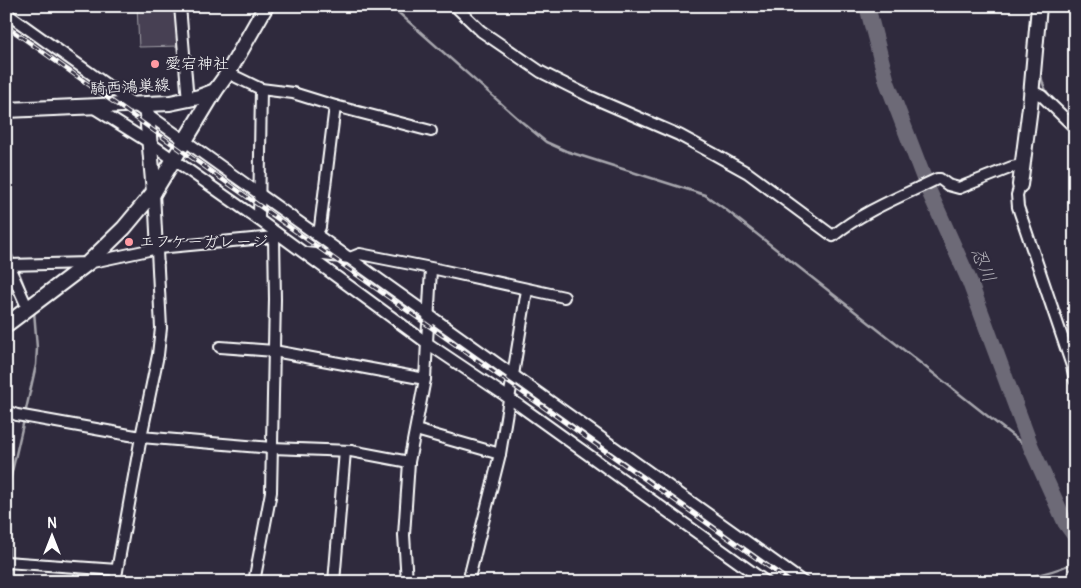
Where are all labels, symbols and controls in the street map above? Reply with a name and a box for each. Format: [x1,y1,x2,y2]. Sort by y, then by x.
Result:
place label: 愛宕神社 [165,54,229,74]
marker: 愛宕神社 [149,58,161,70]
street label: 騎西鴻巣線 [90,75,170,99]
place label: エフケーガレージ [139,232,268,252]
marker: エフケーガレージ [123,236,135,248]
water label: 忍川 [965,244,1001,286]
north arrow [28,510,78,560]
text: N [47,515,57,532]

